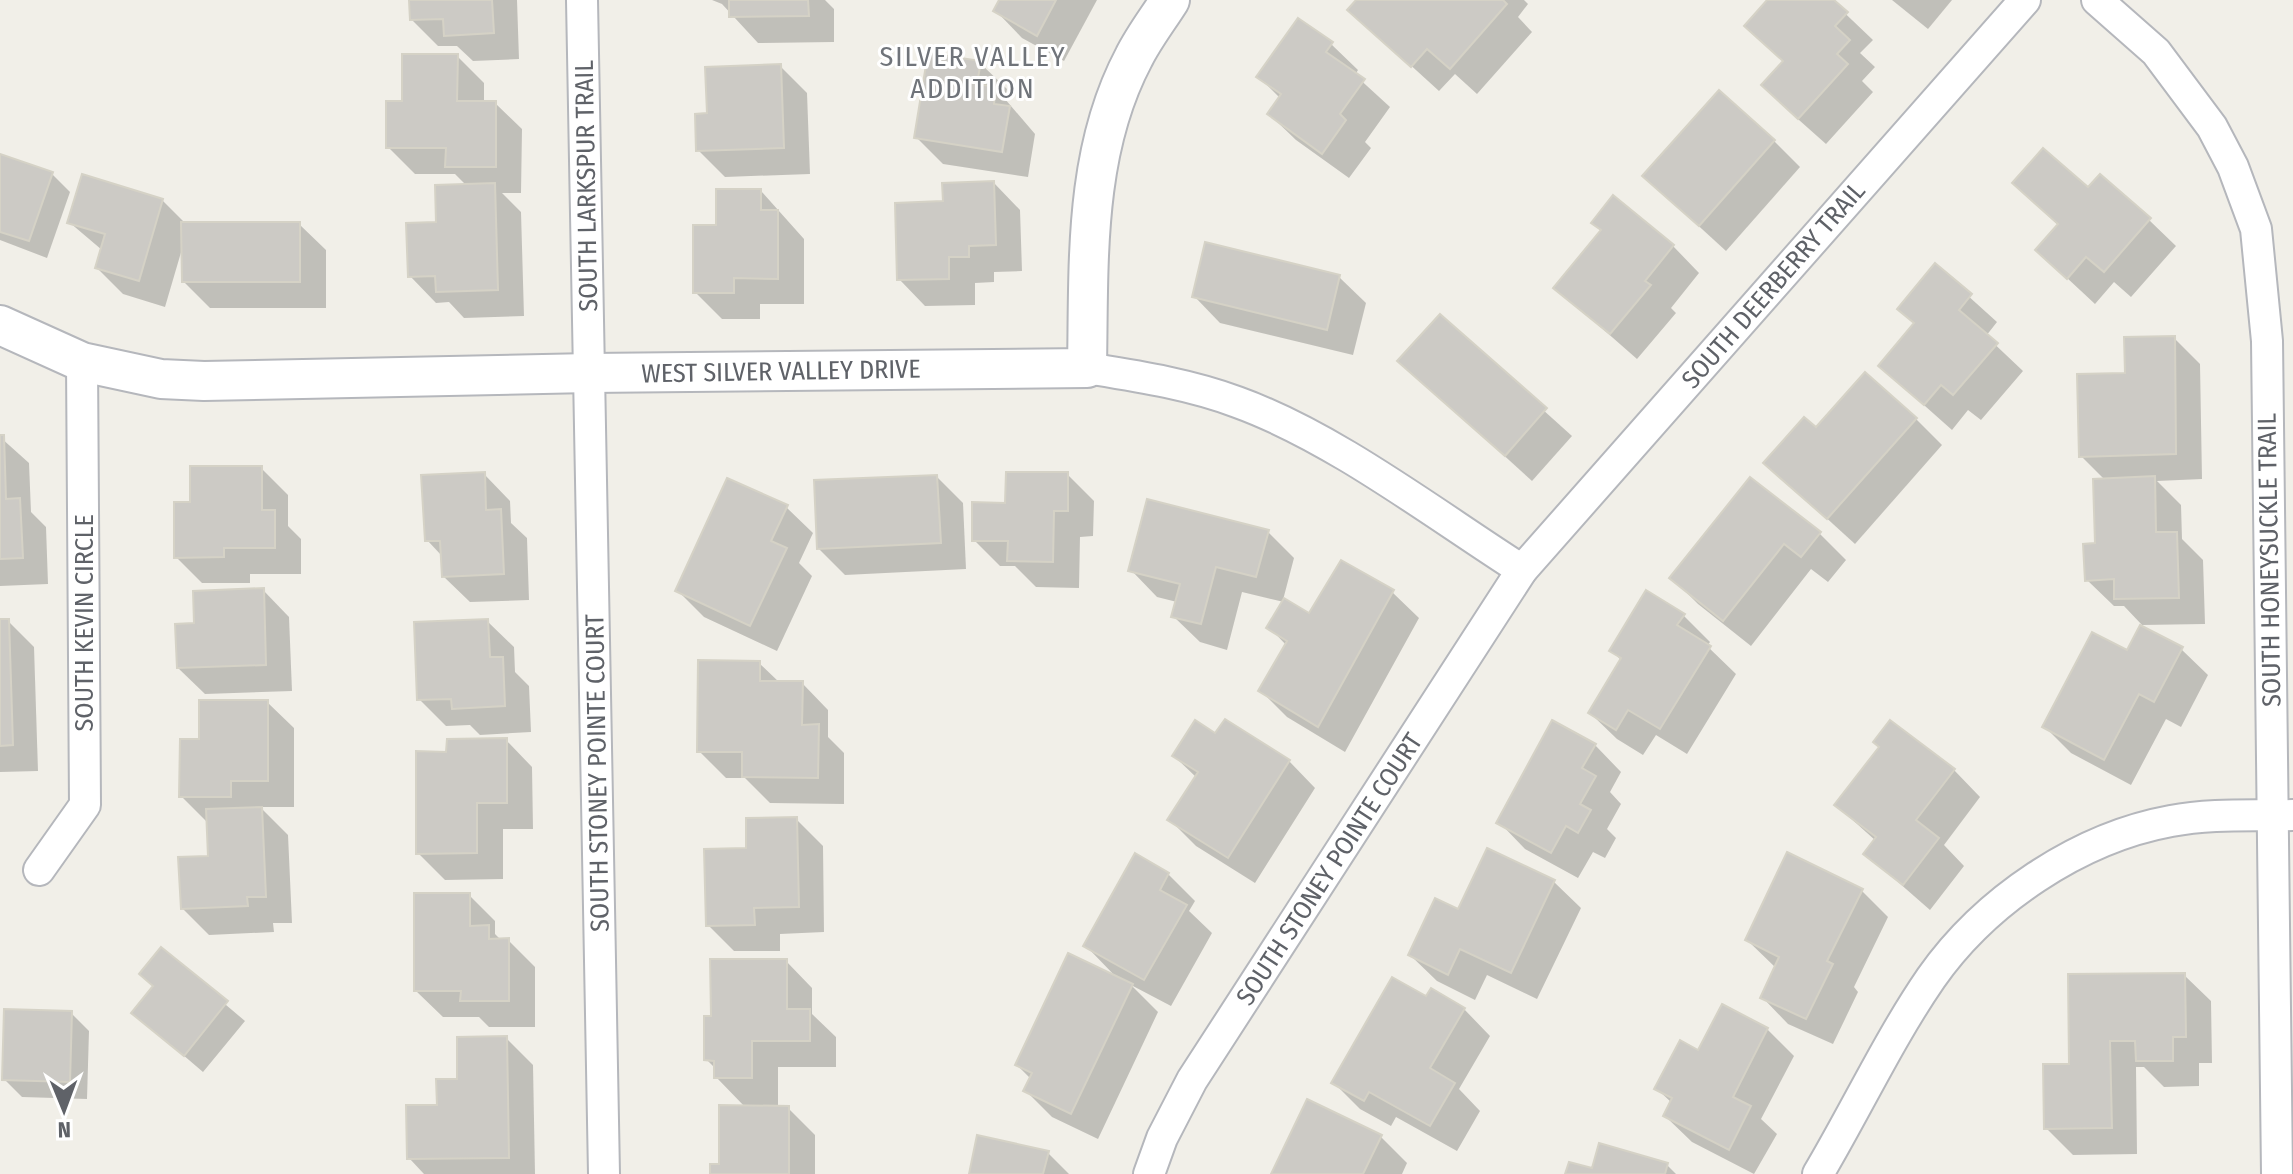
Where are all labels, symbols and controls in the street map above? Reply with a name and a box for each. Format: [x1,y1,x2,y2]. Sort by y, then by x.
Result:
district label: SILVER VALLEY ADDITION [879,40,1067,105]
street label: SOUTH LARKSPUR TRAIL [569,59,604,312]
street label: SOUTH DEERBERRY TRAIL [1675,175,1872,395]
street label: WEST SILVER VALLEY DRIVE [641,354,921,389]
street label: SOUTH HONEYSUCKLE TRAIL [2251,412,2288,707]
street label: SOUTH KEVIN CIRCLE [69,514,100,732]
street label: SOUTH STONEY POINTE COURT [579,614,616,932]
street label: SOUTH STONEY POINTE COURT [1230,727,1429,1011]
north arrow [24,1070,104,1150]
text: N [58,1116,71,1143]

